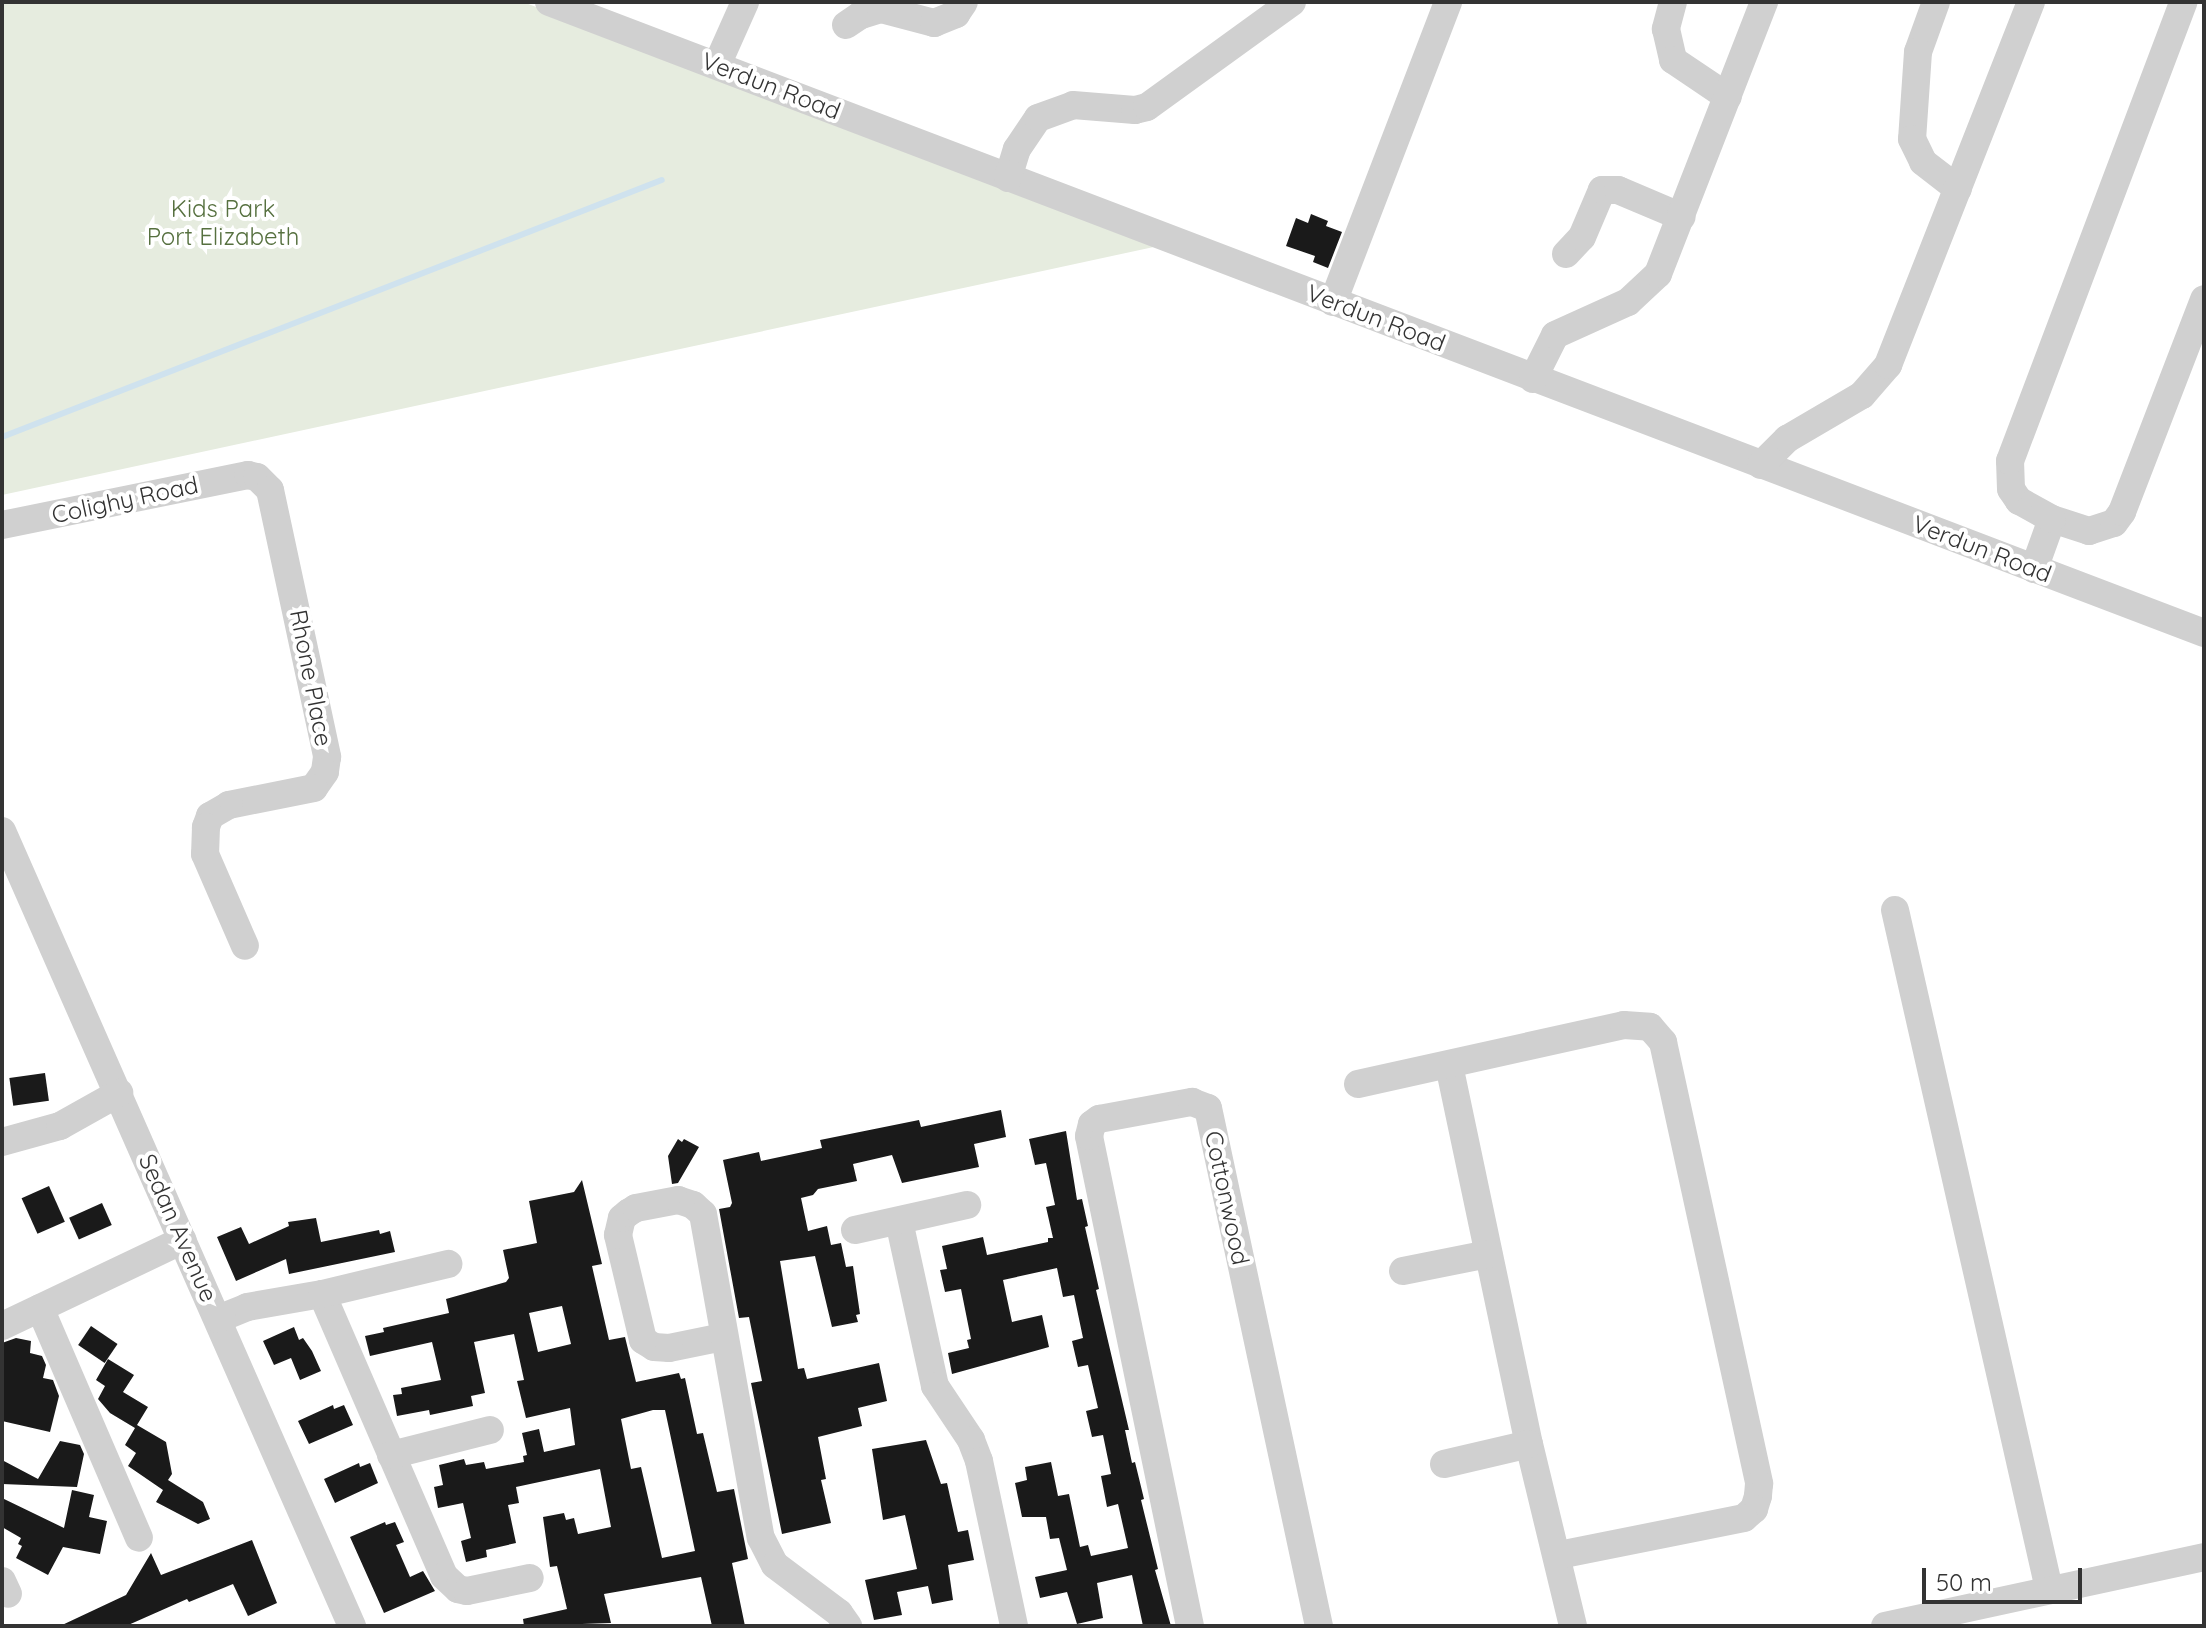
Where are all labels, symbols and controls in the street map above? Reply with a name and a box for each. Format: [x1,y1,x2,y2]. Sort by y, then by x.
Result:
street label: Verdun Road [698,46,844,126]
park label: Kids Park Port Elizabeth [147,195,299,251]
street label: Verdun Road [1303,278,1449,358]
street label: Colighy Road [49,470,201,530]
street label: Verdun Road [1909,509,2055,589]
street label: Rhone Place [284,607,338,749]
street label: Cottonwood [1199,1128,1255,1268]
street label: Sedan Avenue [133,1150,223,1306]
scale bar [1926,1552,2086,1602]
text: 50 m [1936,1567,1992,1597]

